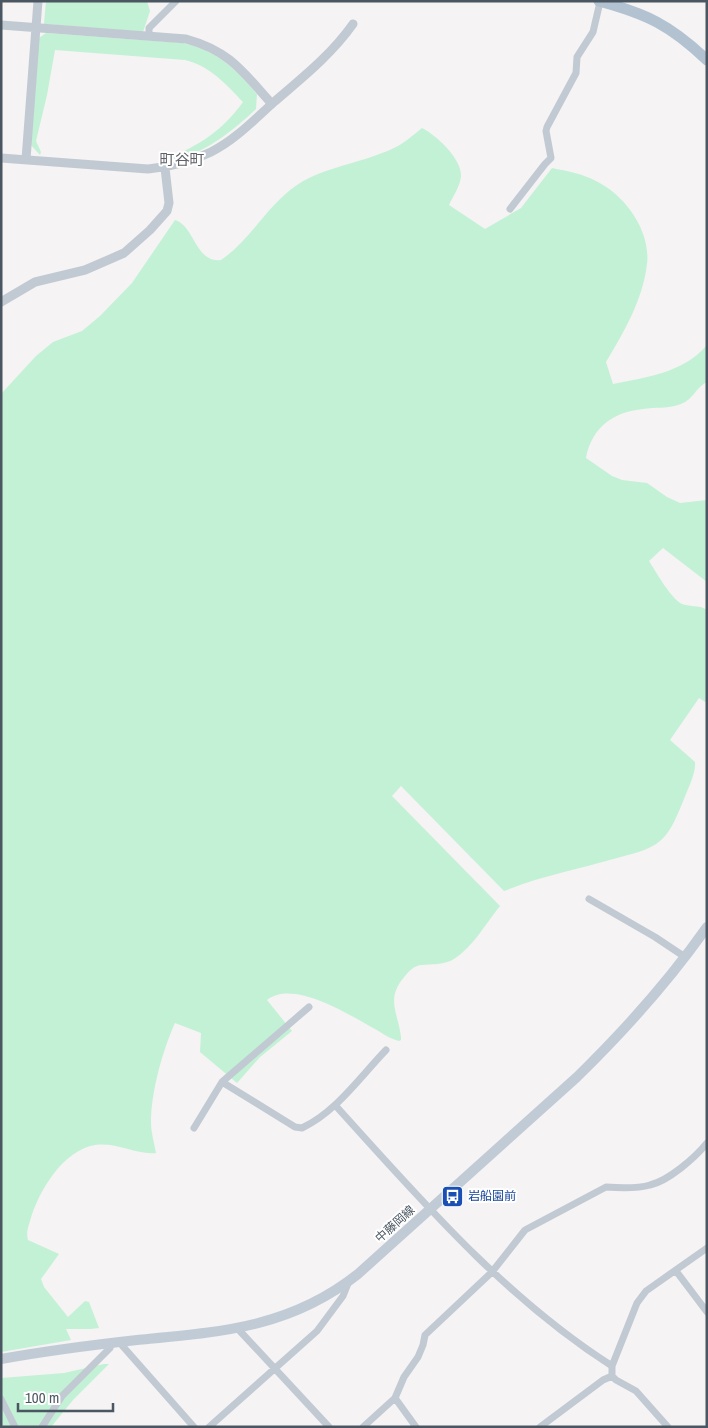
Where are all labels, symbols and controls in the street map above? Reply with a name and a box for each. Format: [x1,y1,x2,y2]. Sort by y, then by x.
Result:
district label: 町谷町 [159,149,205,170]
bus stop icon: 岩船園前 [440,1184,464,1208]
place label: 岩船園前 [468,1188,516,1204]
street label: 中藤岡線 [372,1202,418,1246]
scale bar [18,1380,112,1412]
text: 100 m [25,1387,59,1408]

